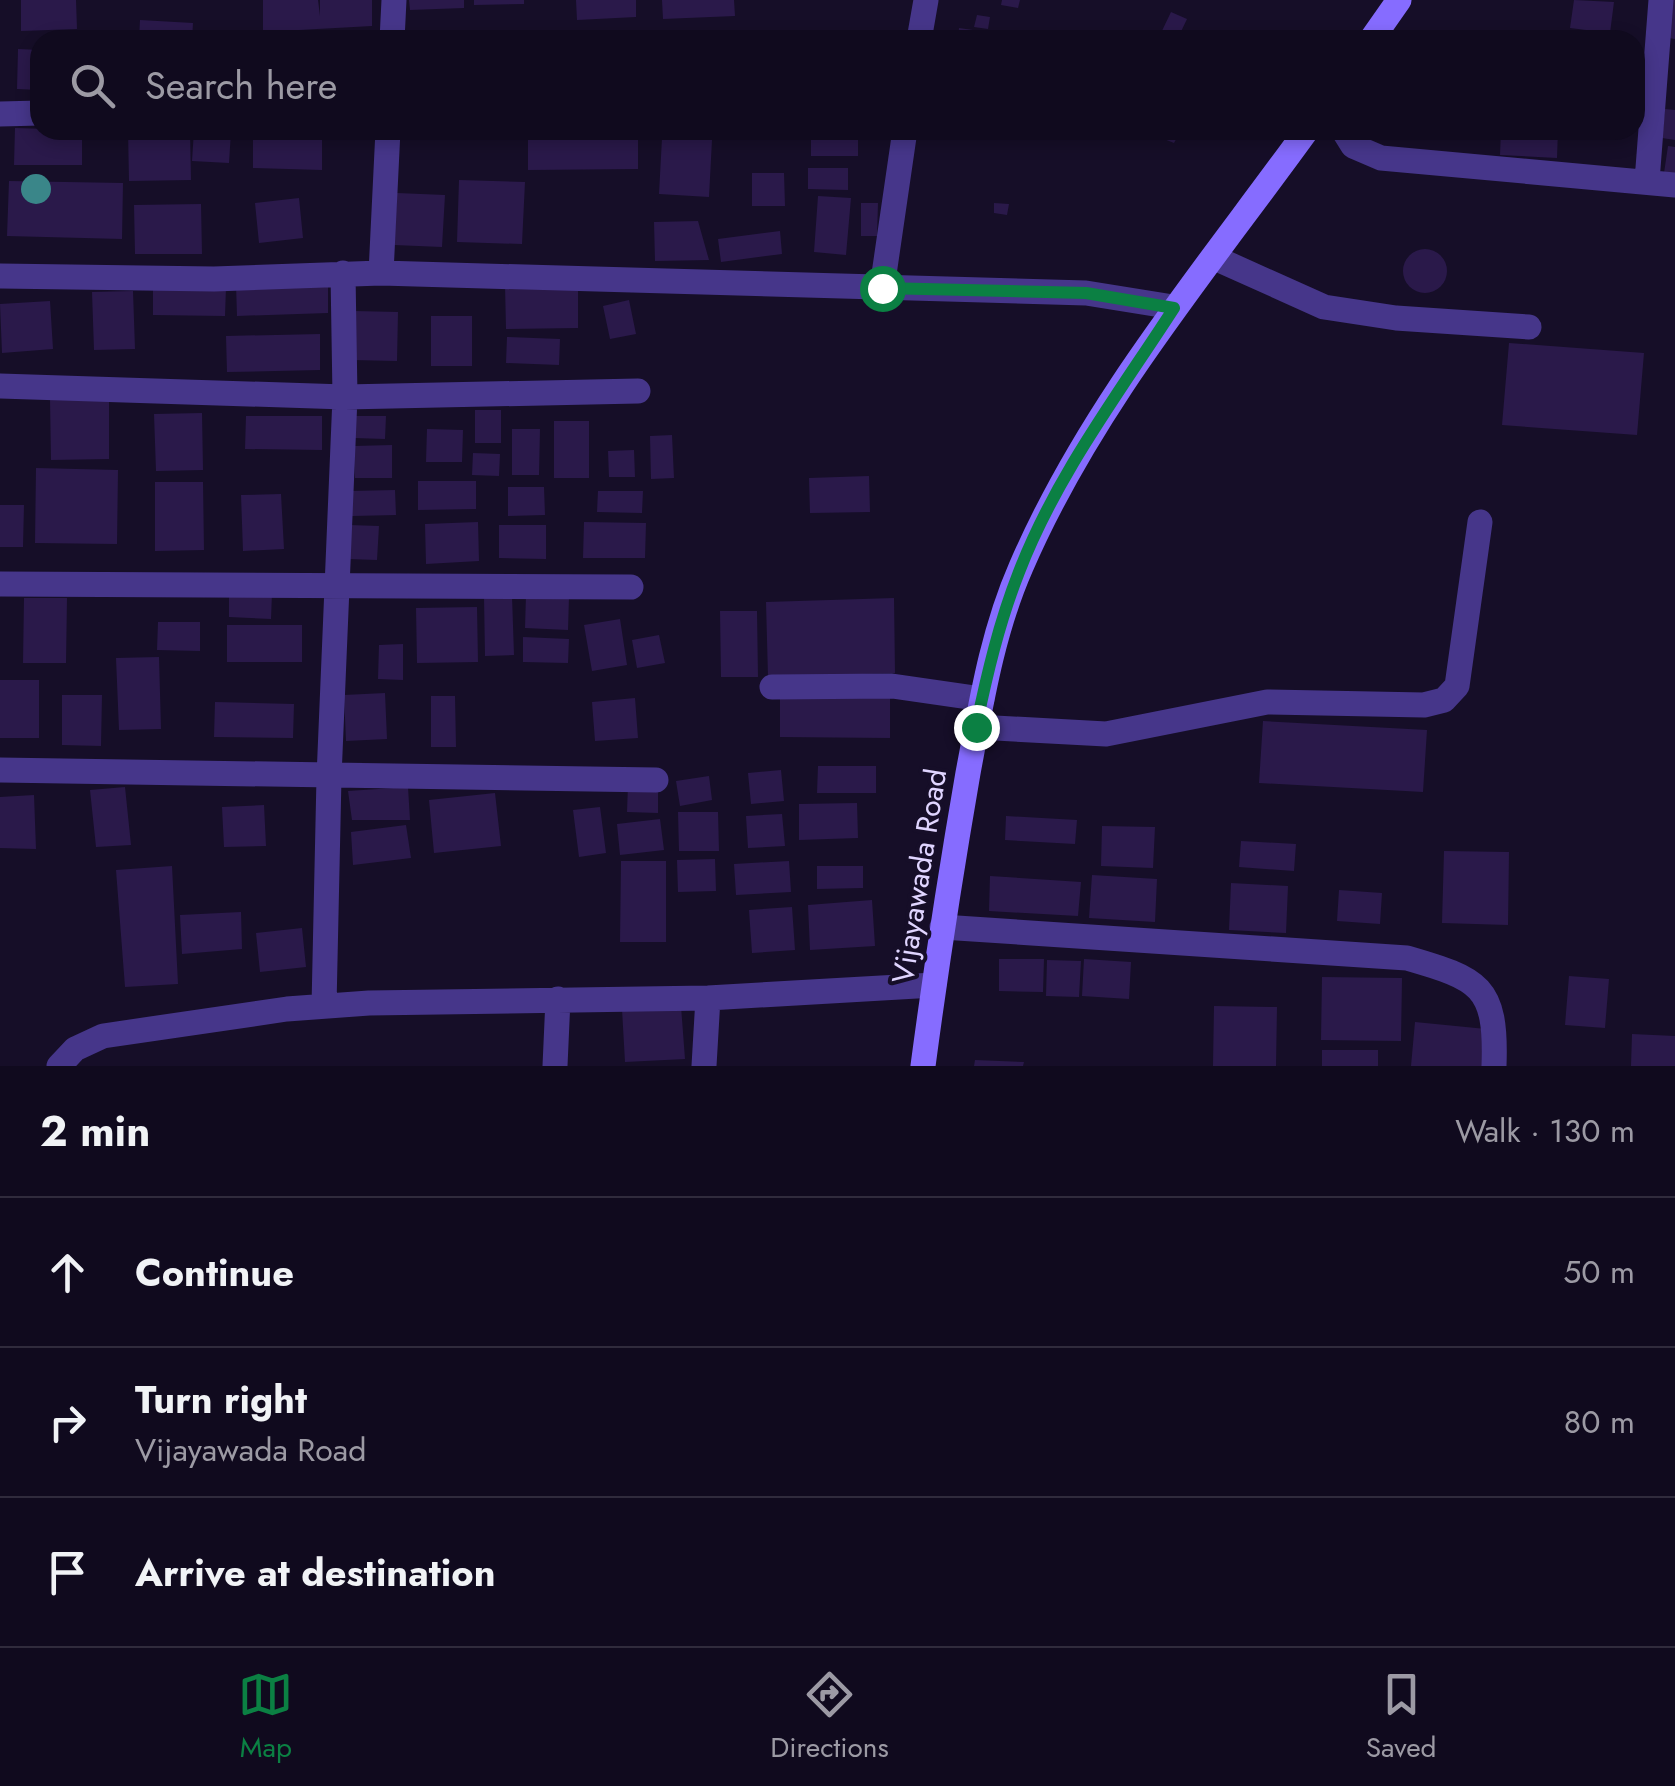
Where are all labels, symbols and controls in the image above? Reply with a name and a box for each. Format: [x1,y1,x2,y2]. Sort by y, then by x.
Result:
search box [30,30,1645,140]
icon: search [65,58,120,113]
text: Search here [145,58,337,113]
route start [860,266,906,312]
route end [954,705,1000,751]
street label: Vijayawada Road [881,766,957,986]
text: 2 min [40,1101,150,1162]
text: Walk · 130 m [1455,1108,1635,1154]
icon: ahead [40,1245,95,1300]
text: Continue [135,1245,294,1300]
text: 50 m [1563,1249,1635,1295]
text: Turn right [135,1372,307,1427]
icon: right [40,1395,95,1450]
text: 80 m [1564,1399,1635,1445]
text: Vijayawada Road [135,1427,366,1473]
icon: arrive [40,1545,95,1600]
text: Arrive at destination [135,1545,496,1600]
tab: Map [238,1667,293,1768]
tab: Directions [770,1667,889,1768]
tab: Saved [1366,1667,1437,1768]

